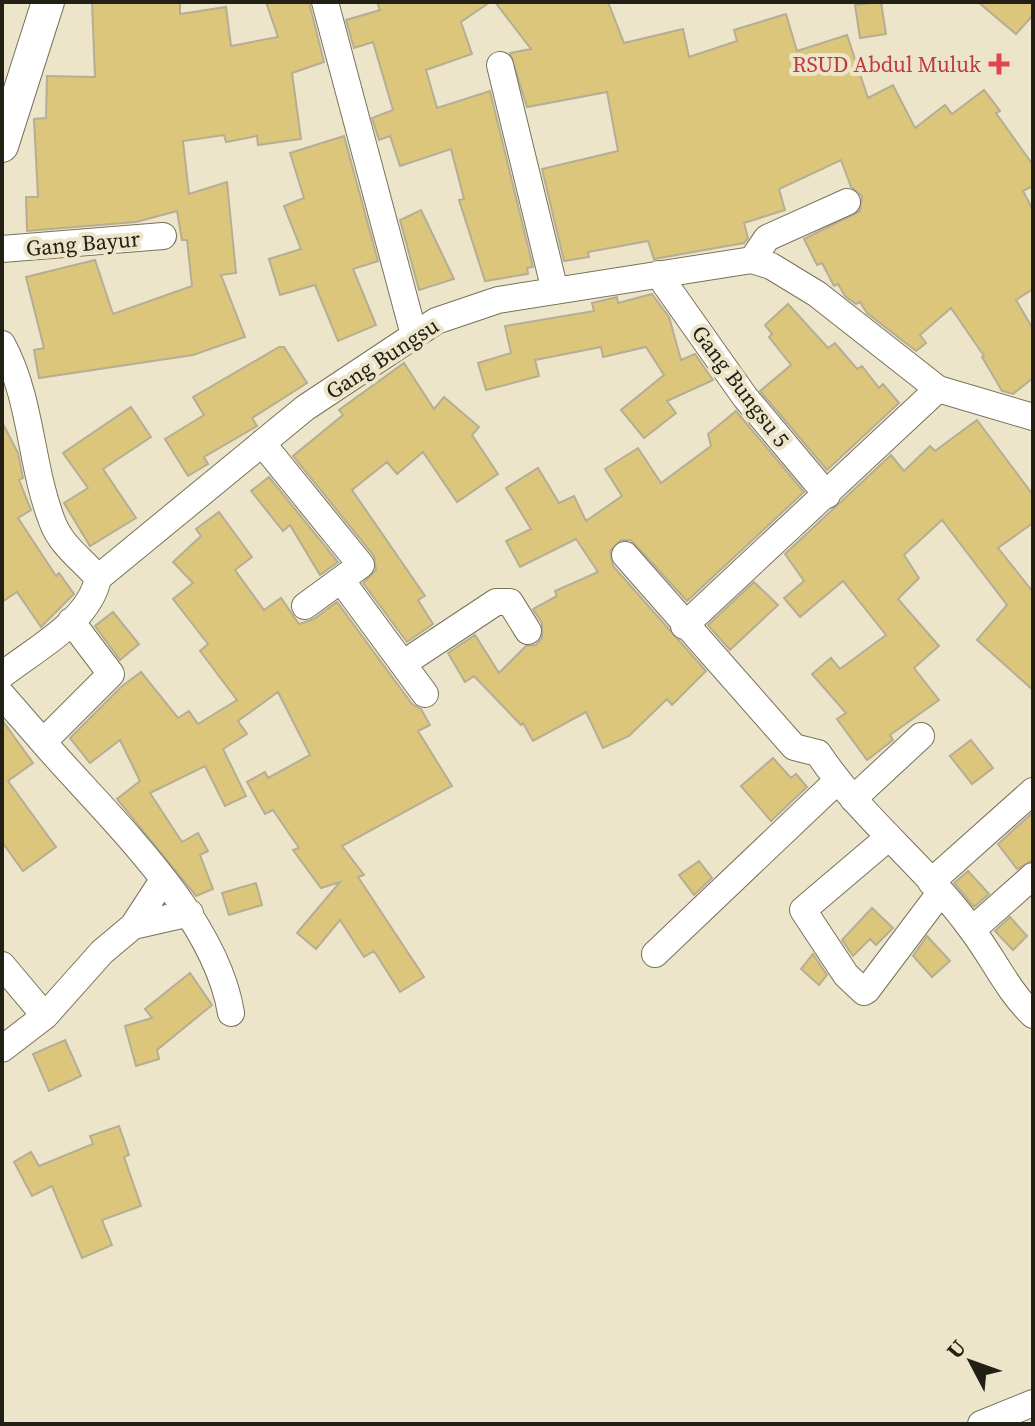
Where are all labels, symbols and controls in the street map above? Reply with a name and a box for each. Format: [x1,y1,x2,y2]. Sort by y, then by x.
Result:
place label: RSUD Abdul Muluk [792,49,982,79]
marker: RSUD Abdul Muluk [988,53,1010,75]
street label: Gang Bayur [25,223,142,263]
street label: Gang Bungsu [320,310,445,406]
street label: Gang Bungsu 5 [685,319,797,453]
north arrow [931,1322,1011,1402]
text: U [939,1333,973,1365]

